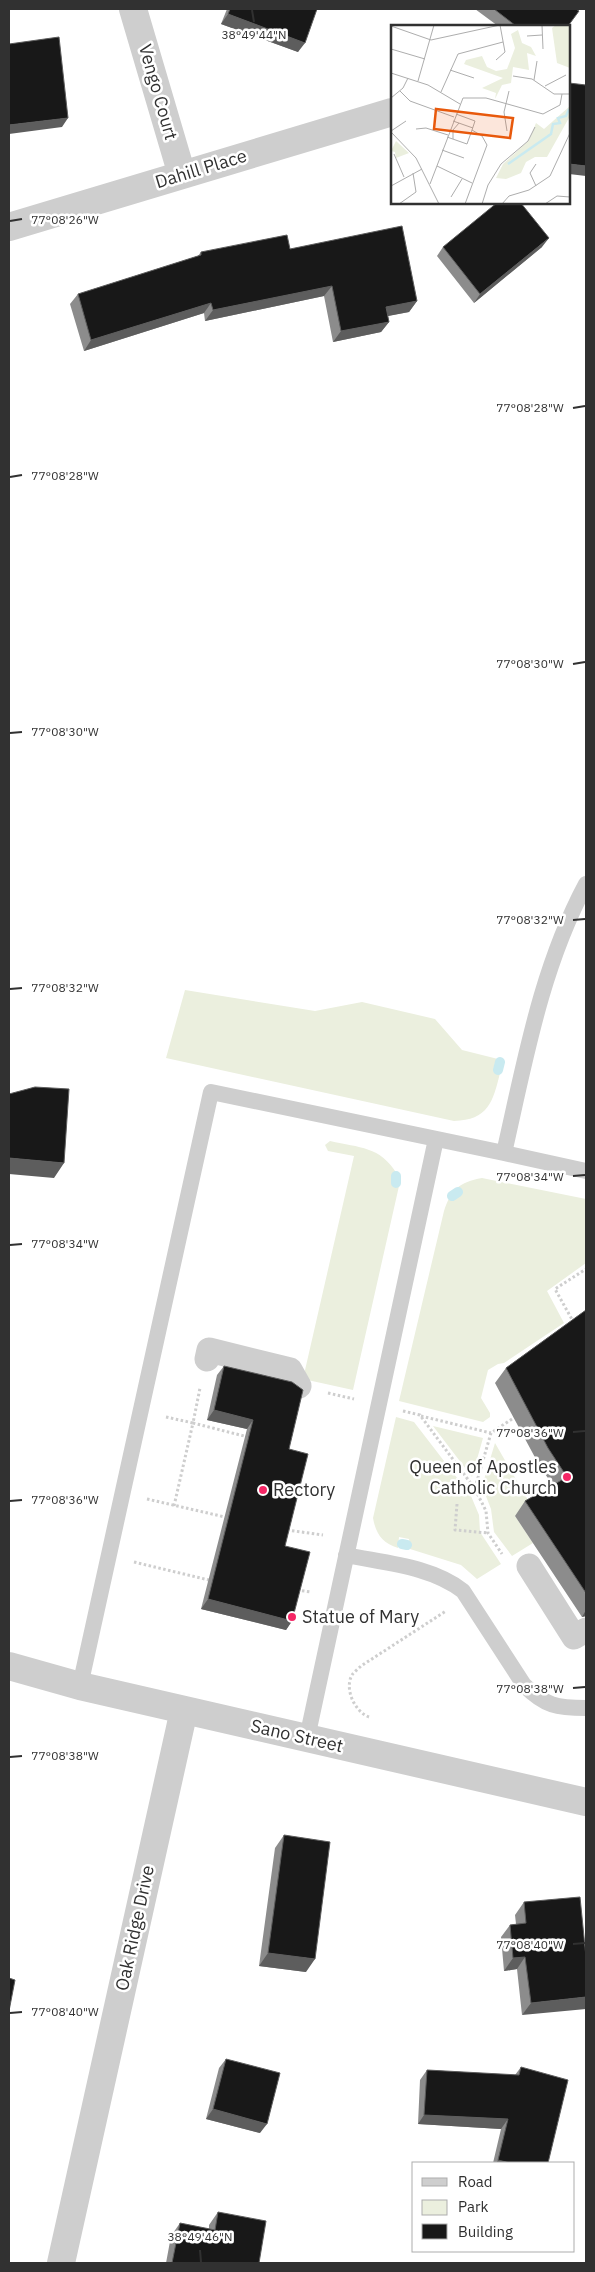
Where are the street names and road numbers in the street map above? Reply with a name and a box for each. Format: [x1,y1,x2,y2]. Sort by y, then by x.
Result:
street label: Vengo Court [134,41,183,142]
street label: Dahill Place [152,144,250,193]
street label: Sano Street [249,1714,345,1757]
street label: Oak Ridge Drive [110,1863,159,1993]

